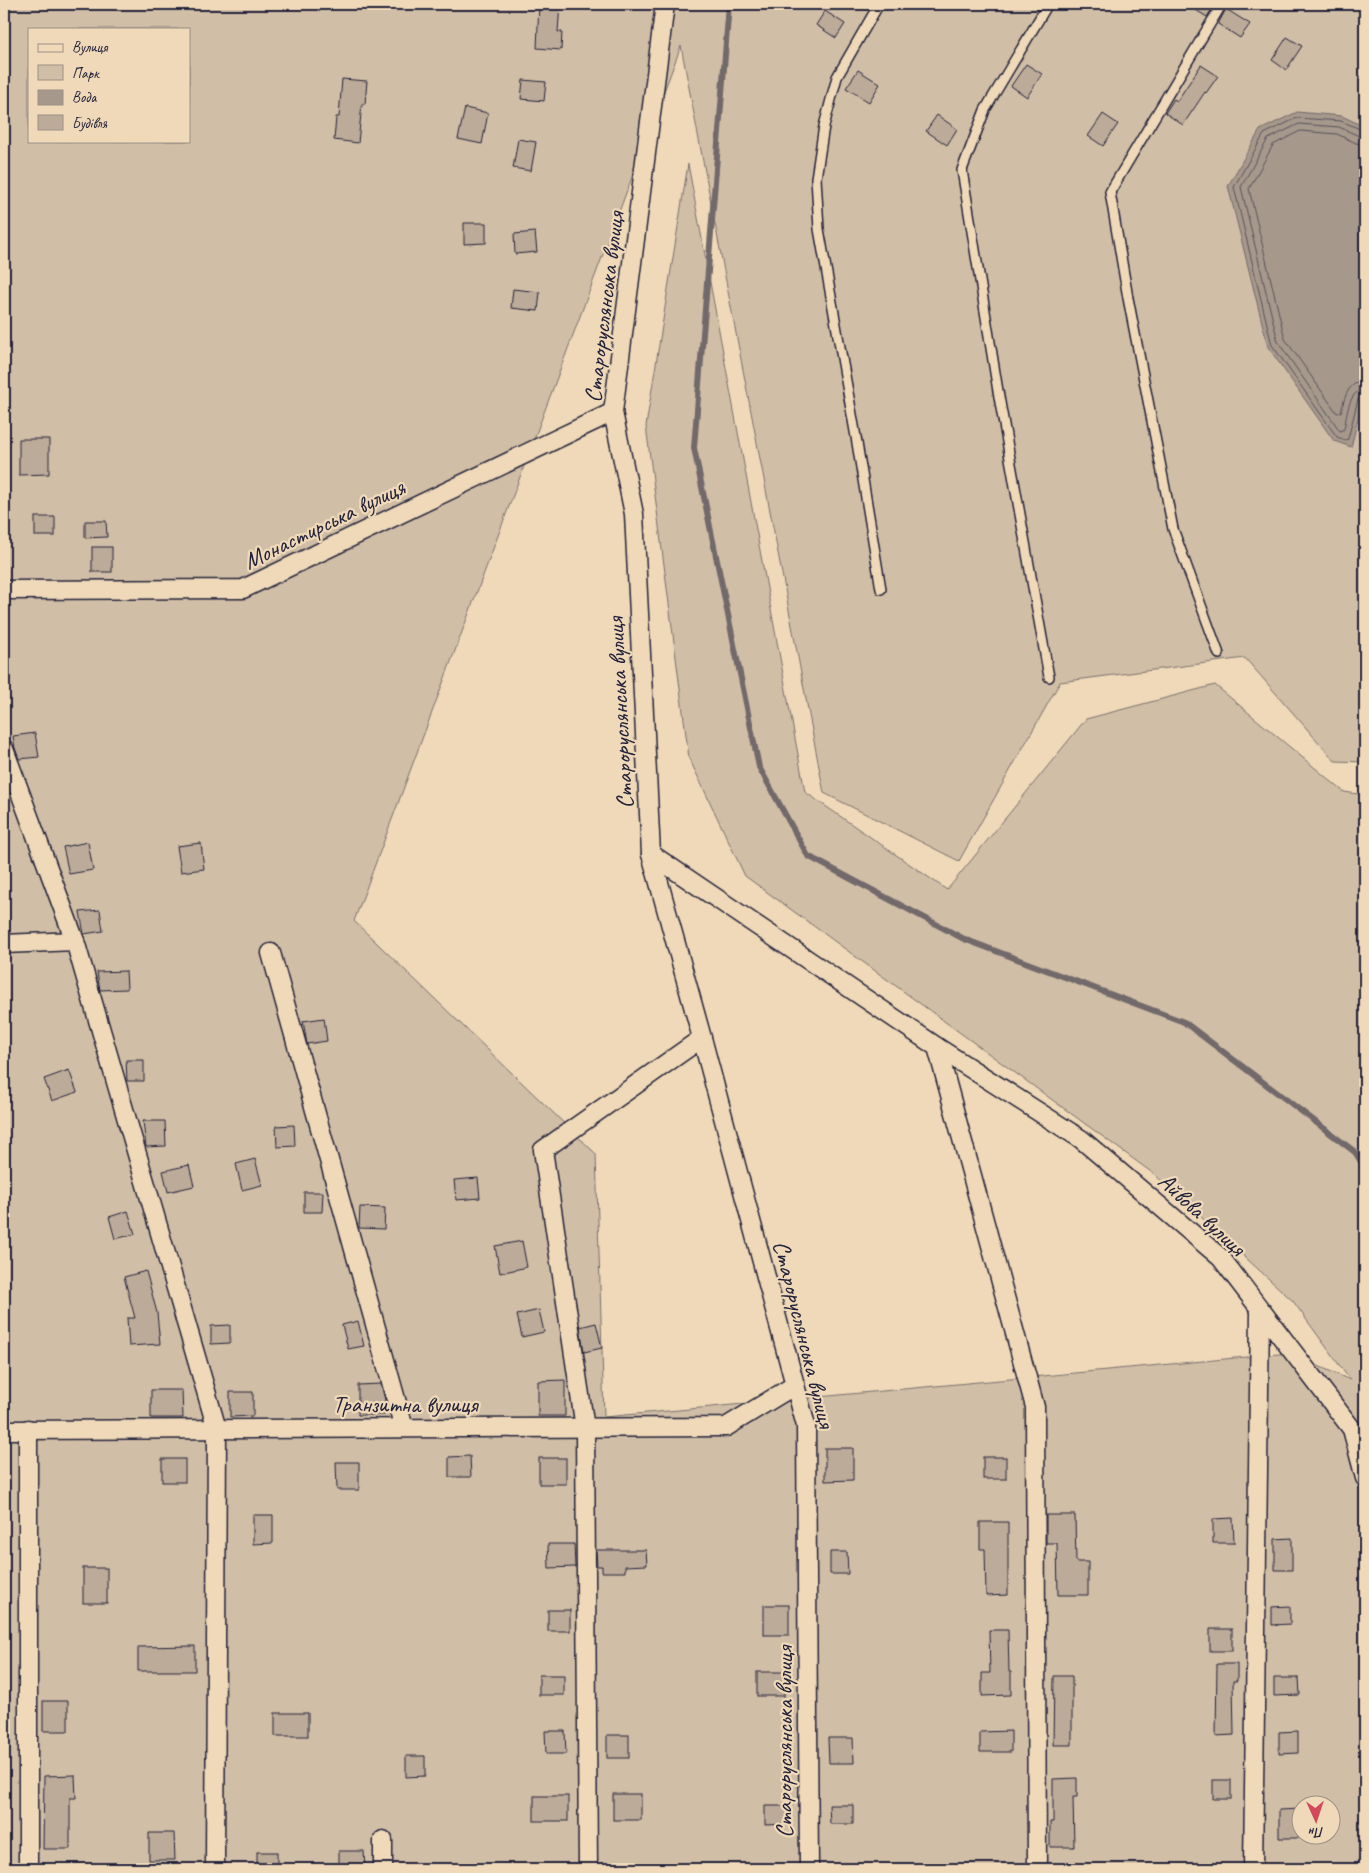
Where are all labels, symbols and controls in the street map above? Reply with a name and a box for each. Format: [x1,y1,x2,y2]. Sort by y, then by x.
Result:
legend [28,28,190,142]
text: Вулиця [72,38,109,57]
text: Парк [72,64,100,83]
text: Вода [72,88,97,107]
text: Будівля [72,114,107,133]
street label: Староруслянська вулиця [577,208,631,404]
street label: Монастирська вулиця [238,471,411,576]
street label: Староруслянська вулиця [600,615,640,810]
street label: Айвова вулиця [1152,1166,1253,1263]
street label: Староруслянська вулиця [766,1237,842,1432]
street label: Транзитна вулиця [333,1389,479,1419]
street label: Староруслянська вулиця [769,1645,799,1838]
north arrow [1292,1796,1342,1846]
text: Пн [1308,1824,1324,1841]

